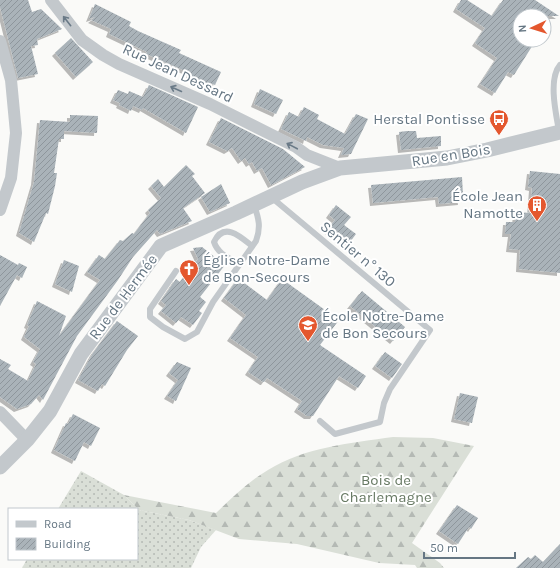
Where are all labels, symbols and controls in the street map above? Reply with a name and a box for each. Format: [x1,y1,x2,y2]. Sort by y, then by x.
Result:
north arrow [512,8,552,48]
one-way arrow [63,15,72,26]
text: N [516,24,529,33]
street label: Rue Jean Dessard [120,39,236,107]
one-way arrow [170,85,182,92]
bus stop icon: Herstal Pontisse [488,108,510,136]
place label: Herstal Pontisse [373,110,485,128]
street label: Rue en Bois [410,140,492,170]
one-way arrow [287,142,299,149]
place label: École Jean Namotte [452,187,523,222]
building icon: École Jean Namotte [526,194,548,222]
street label: Sentier n° 130 [317,217,400,291]
street label: Rue de Hermée [85,251,161,343]
place label: Église Notre-Dame de Bon-Secours [203,251,330,286]
church icon: Église Notre-Dame de Bon-Secours [178,258,200,286]
place label: École Notre-Dame de Bon Secours [322,307,444,342]
school or university icon: École Notre-Dame de Bon Secours [297,314,319,342]
park label: Bois de Charlemagne [340,471,432,506]
legend [8,508,138,560]
text: Road [44,517,72,531]
scale bar [424,534,515,560]
text: Building [44,537,91,551]
text: 50 m [430,541,458,555]

